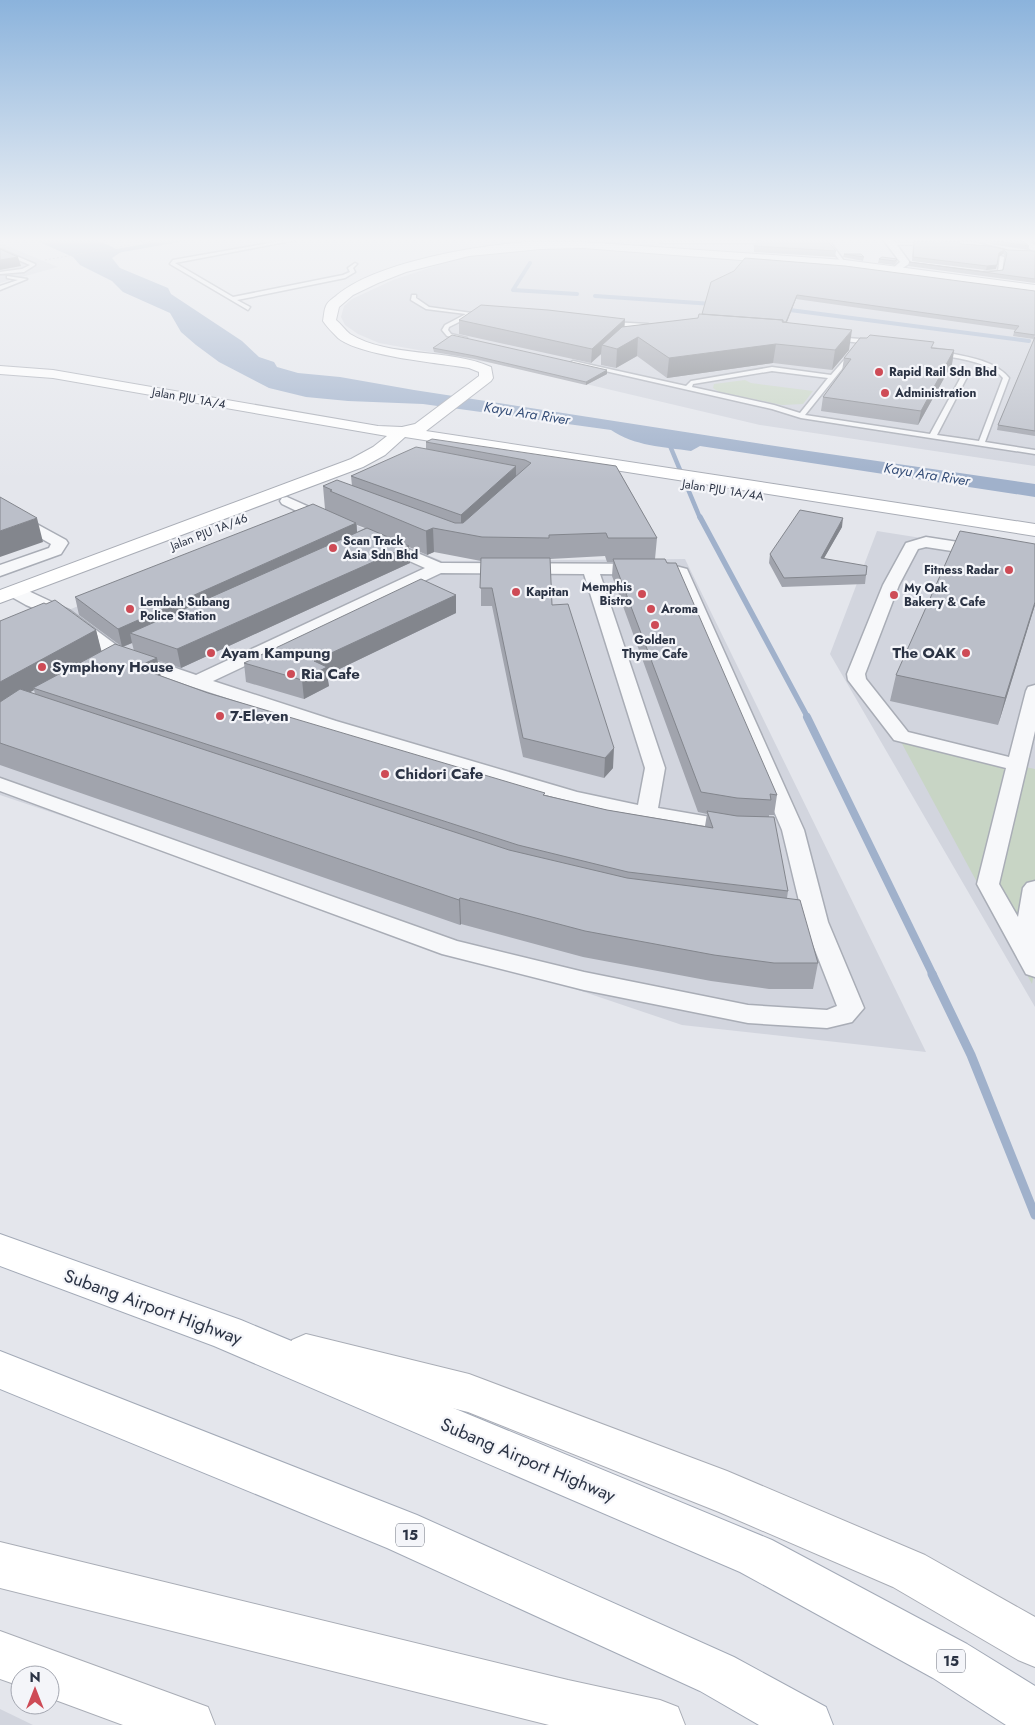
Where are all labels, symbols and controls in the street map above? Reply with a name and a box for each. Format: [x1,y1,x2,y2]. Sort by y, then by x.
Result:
place label: Rapid Rail Sdn Bhd [889,363,997,381]
marker: Rapid Rail Sdn Bhd [873,366,885,378]
street label: Jalan PJU 1A/4 [149,382,227,413]
place label: Administration [894,384,976,402]
marker: Administration [879,387,891,399]
water label: Kayu Ara River [483,396,573,430]
water label: Kayu Ara River [883,457,973,491]
street label: Jalan PJU 1A/4A [679,474,765,505]
street label: Jalan PJU 1A/46 [166,509,250,556]
place label: Scan Track Asia Sdn Bhd [342,532,418,564]
marker: Scan Track Asia Sdn Bhd [327,542,339,554]
place label: Fitness Radar [924,561,999,579]
marker: Fitness Radar [1003,564,1015,576]
place label: Memphis Bistro [582,578,633,610]
place label: My Oak Bakery & Cafe [904,579,986,611]
place label: Kapitan [526,583,569,601]
marker: Kapitan [510,586,522,598]
marker: Memphis Bistro [636,588,648,600]
marker: My Oak Bakery & Cafe [888,589,900,601]
place label: Lembah Subang Police Station [140,593,230,625]
place label: Aroma [660,600,698,618]
marker: Lembah Subang Police Station [124,603,136,615]
marker: Aroma [645,603,657,615]
marker: Golden Thyme Cafe [649,619,661,631]
place label: Golden Thyme Cafe [622,631,688,663]
place label: Ayam Kampung [220,642,331,664]
place label: The OAK [893,642,957,664]
marker: Ayam Kampung [205,647,217,659]
marker: The OAK [960,647,972,659]
place label: Symphony House [52,656,174,678]
marker: Symphony House [36,661,48,673]
place label: Ria Cafe [301,663,360,685]
marker: Ria Cafe [285,668,297,680]
place label: 7-Eleven [230,705,289,727]
marker: 7-Eleven [214,710,226,722]
place label: Chidori Cafe [395,763,484,785]
marker: Chidori Cafe [379,768,391,780]
street label: Subang Airport Highway [60,1263,246,1351]
street label: Subang Airport Highway [436,1411,620,1509]
road number: 15 [396,1524,424,1546]
road number: 15 [937,1650,965,1672]
north arrow [10,1665,60,1715]
text: N [29,1667,41,1687]

